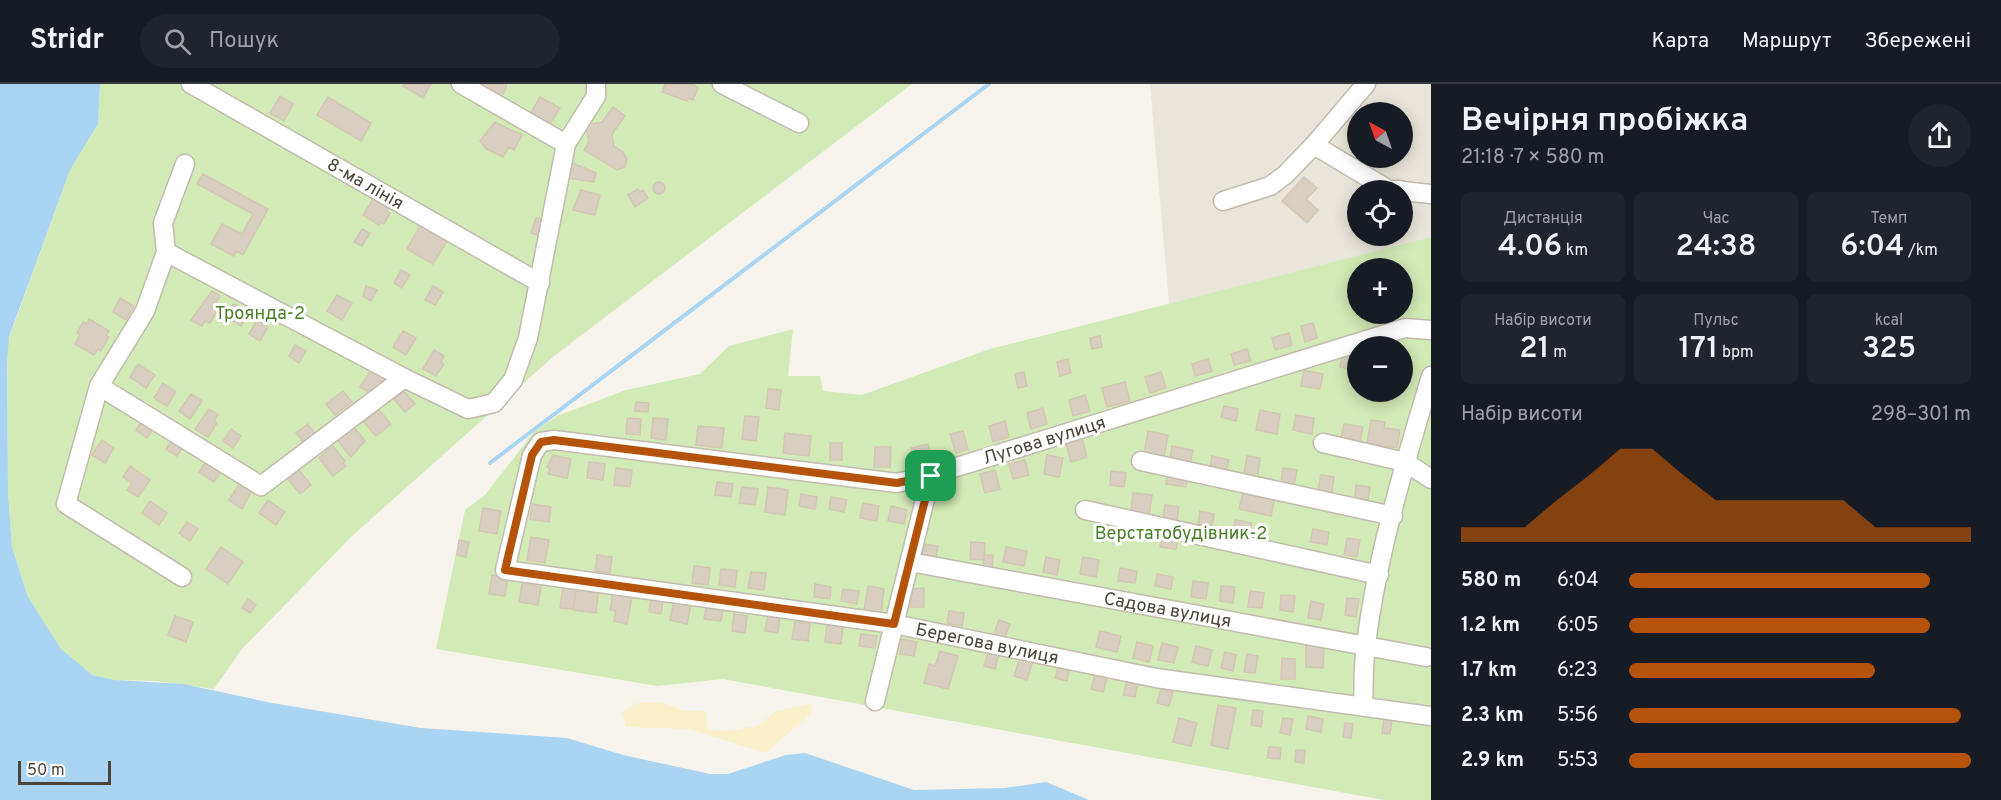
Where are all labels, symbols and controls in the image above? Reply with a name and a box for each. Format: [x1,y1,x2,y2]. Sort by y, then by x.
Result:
search box [140,14,560,68]
text: Stridr [30,23,104,59]
icon: search [161,25,194,58]
text: Пошук [209,28,279,55]
text: Карта [1652,28,1709,55]
text: Маршрут [1742,28,1831,55]
text: Збережені [1864,28,1971,55]
text: Вечірня пробіжка [1461,101,1748,143]
north arrow [1347,102,1413,168]
map controls [1347,102,1413,402]
button: share [1908,104,1971,167]
text: 21:18 · 7 × 580 m [1461,145,1604,171]
street label: 8-ма лінія [322,154,407,216]
button: locate [1347,180,1413,246]
text: Дистанція [1503,209,1583,229]
text: Час [1703,209,1729,229]
text: Темп [1871,209,1907,229]
text: 4.06 [1498,229,1562,266]
text: 24:38 [1675,229,1757,266]
text: 6:04 [1840,229,1904,266]
text: km [1562,241,1588,261]
text: /km [1904,241,1938,261]
button: + [1347,258,1413,324]
park label: Троянда-2 [215,303,305,326]
text: Набір висоти [1494,311,1592,331]
text: Пульс [1693,311,1739,331]
text: kcal [1875,311,1903,331]
text: 21 [1519,331,1549,368]
text: 171 [1678,331,1718,368]
text: 325 [1862,331,1916,368]
button: − [1347,336,1413,402]
text: m [1549,343,1567,363]
text: bpm [1718,343,1754,363]
text: Набір висоти [1461,402,1583,428]
text: 298–301 m [1871,402,1971,428]
street label: Лугова вулиця [980,412,1109,471]
pin [905,450,956,501]
icon: arrive [914,459,947,492]
park label: Верстатобудівник-2 [1095,523,1267,546]
text: 580 m [1461,568,1521,594]
text: 6:04 [1557,568,1599,594]
street label: Садова вулиця [1102,588,1233,634]
text: 1.2 km [1461,613,1520,639]
text: 6:05 [1557,613,1599,639]
street label: Берегова вулиця [913,619,1061,671]
text: 1.7 km [1461,658,1517,684]
text: 6:23 [1557,658,1598,684]
text: 2.3 km [1461,703,1524,729]
text: 5:56 [1557,703,1598,729]
text: 2.9 km [1461,748,1524,774]
text: 5:53 [1557,748,1598,774]
scale bar [18,758,111,786]
text: 50 m [27,761,65,781]

